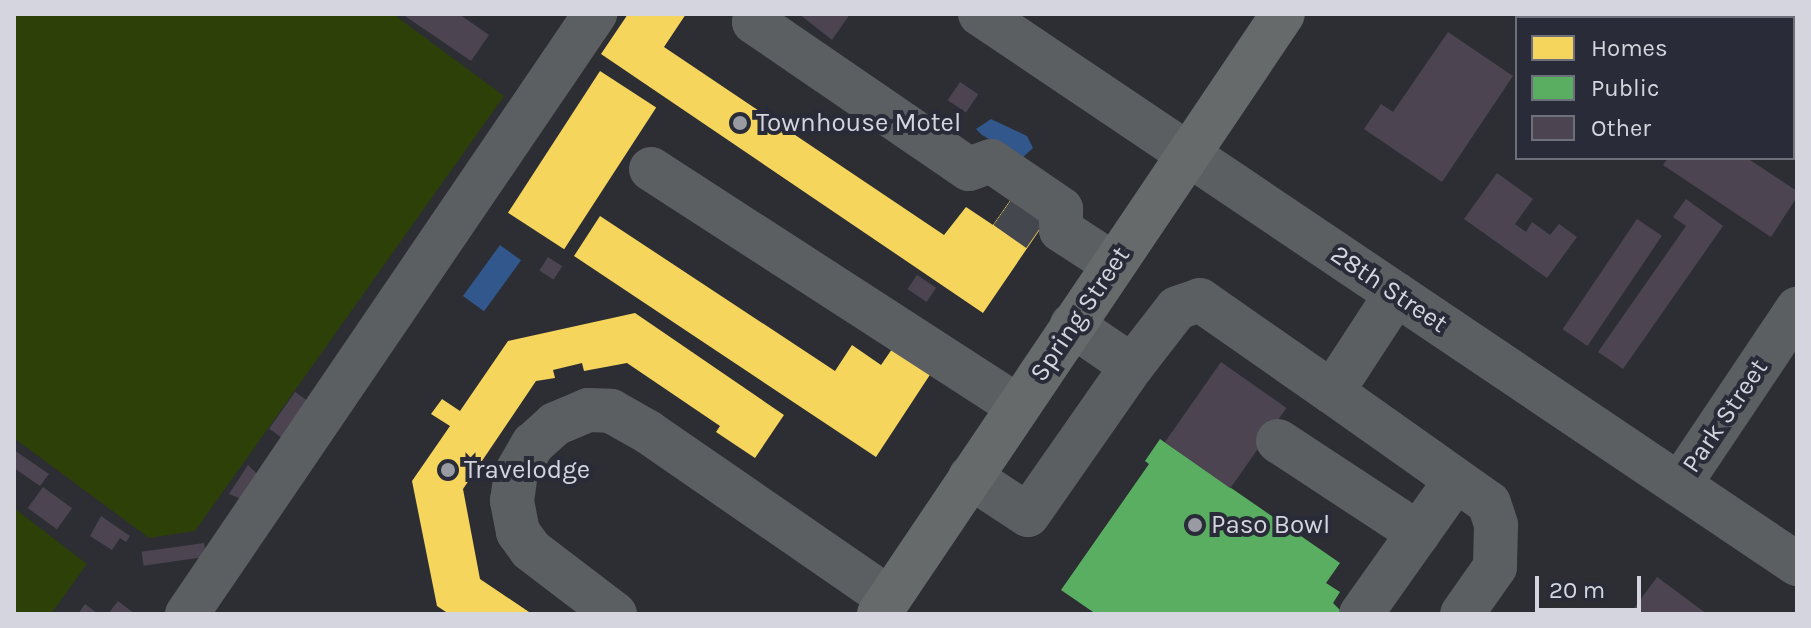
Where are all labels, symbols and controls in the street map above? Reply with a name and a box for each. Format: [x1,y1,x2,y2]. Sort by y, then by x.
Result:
legend [1515,16,1795,160]
text: Homes [1591,34,1668,62]
text: Public [1591,74,1659,102]
place label: Townhouse Motel [756,107,961,139]
marker: Townhouse Motel [731,114,749,132]
text: Other [1591,114,1651,142]
street label: 28th Street [1325,239,1453,339]
street label: Spring Street [1023,241,1137,387]
street label: Park Street [1676,353,1774,479]
place label: Travelodge [464,454,590,486]
marker: Travelodge [439,461,457,479]
place label: Paso Bowl [1211,509,1330,541]
marker: Paso Bowl [1186,516,1204,534]
scale bar [1539,560,1645,610]
text: 20 m [1549,576,1605,604]

